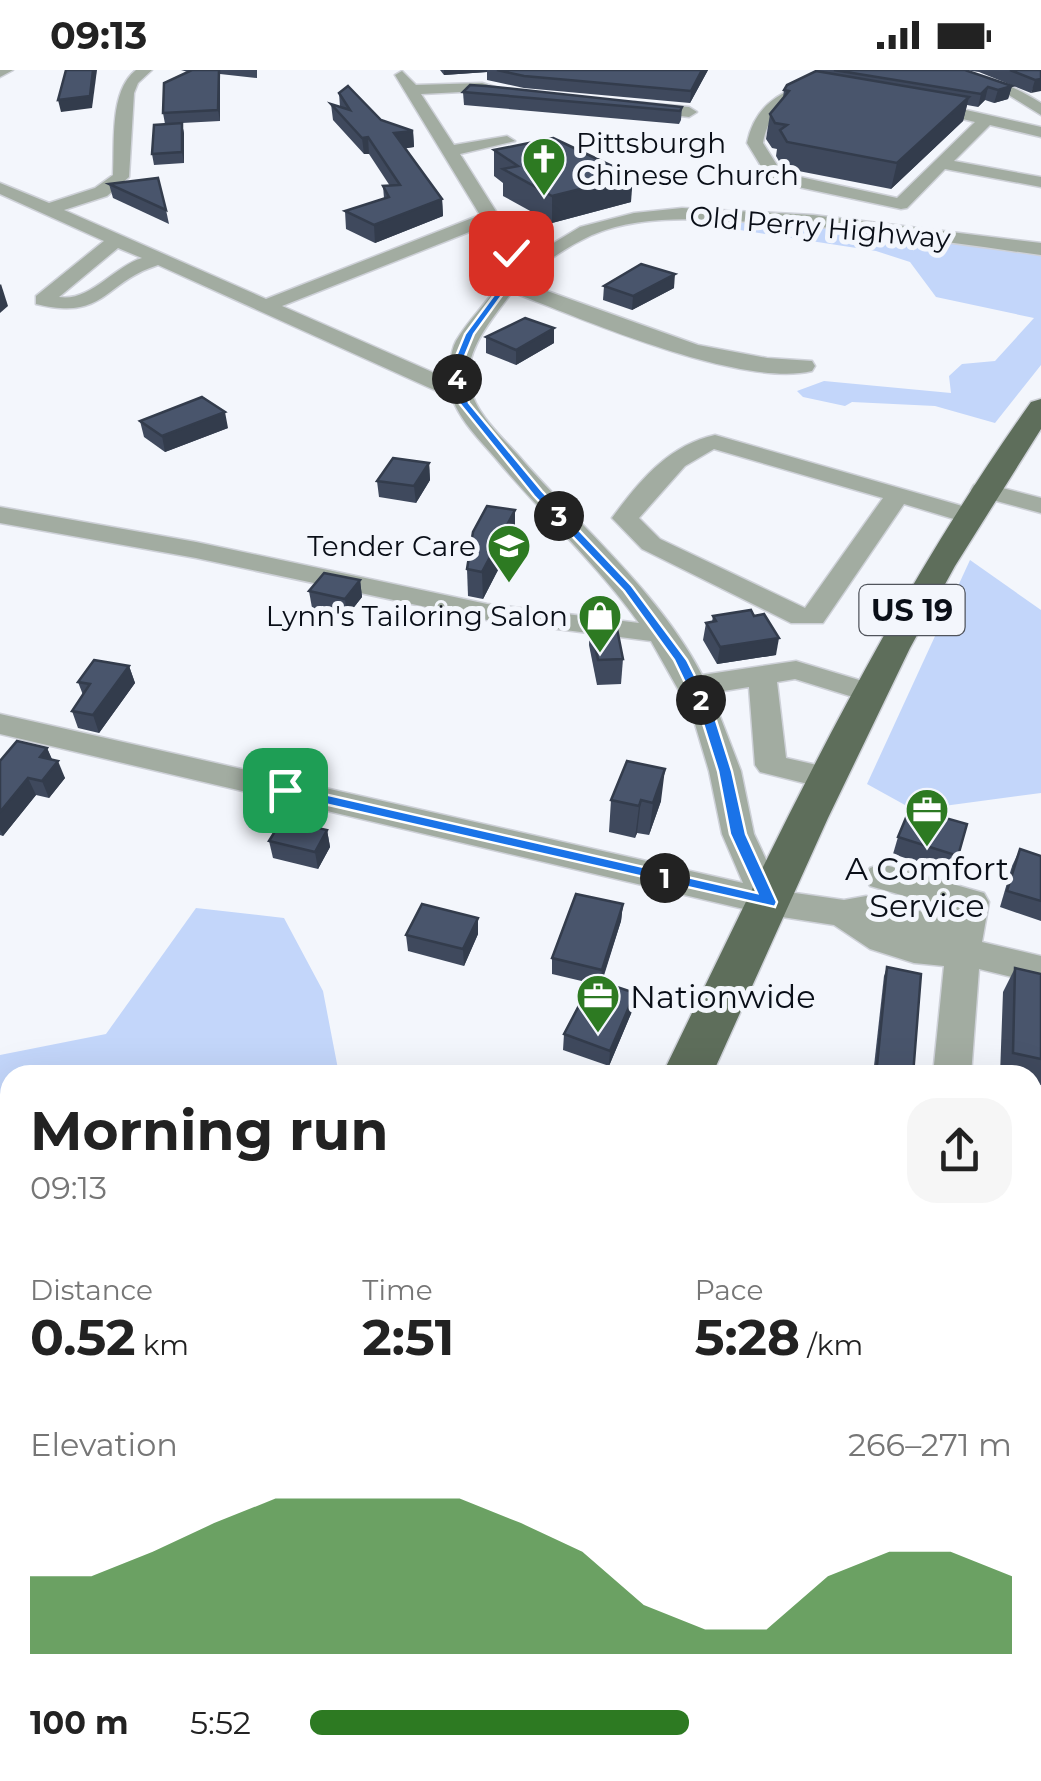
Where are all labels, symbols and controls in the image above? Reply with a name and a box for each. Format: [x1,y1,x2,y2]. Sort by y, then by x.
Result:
text: 09:13 [50,12,147,59]
place label: Pittsburgh Chinese Church [576,126,799,192]
church icon: Pittsburgh Chinese Church [521,136,567,197]
street label: Old Perry Highway [688,199,953,255]
pin [469,211,554,296]
icon: check [484,226,539,281]
pin: 4 [432,354,482,404]
text: 4 [447,362,467,396]
pin: 3 [534,491,584,541]
text: 3 [551,499,567,533]
school or university icon: Tender Care [486,523,532,584]
place label: Tender Care [307,529,476,563]
road number: US 19 [860,585,964,635]
shop icon: Lynn's Tailoring Salon [577,593,623,654]
place label: Lynn's Tailoring Salon [266,599,568,633]
pin: 2 [676,675,726,725]
text: 2 [693,683,709,717]
pin [243,748,328,833]
icon: arrive [258,763,313,818]
office icon: A Comfort Service [904,787,950,848]
place label: A Comfort Service [845,849,1009,925]
pin: 1 [640,853,690,903]
text: 1 [660,861,670,895]
office icon: Nationwide [575,973,621,1034]
place label: Nationwide [630,977,816,1016]
text: Morning run [30,1097,388,1164]
button: share [907,1098,1012,1203]
text: 09:13 [30,1168,107,1207]
text: Distance [30,1273,153,1307]
text: Time [362,1273,433,1307]
text: Pace [695,1273,763,1307]
text: 0.52 [30,1307,135,1368]
text: 2:51 [362,1307,454,1368]
text: 5:28 [695,1307,800,1368]
text: km [135,1328,189,1362]
text: /km [800,1328,863,1362]
text: Elevation [30,1425,178,1464]
text: 266–271 m [848,1425,1012,1464]
text: 100 m [30,1703,129,1742]
text: 5:52 [190,1703,251,1742]

